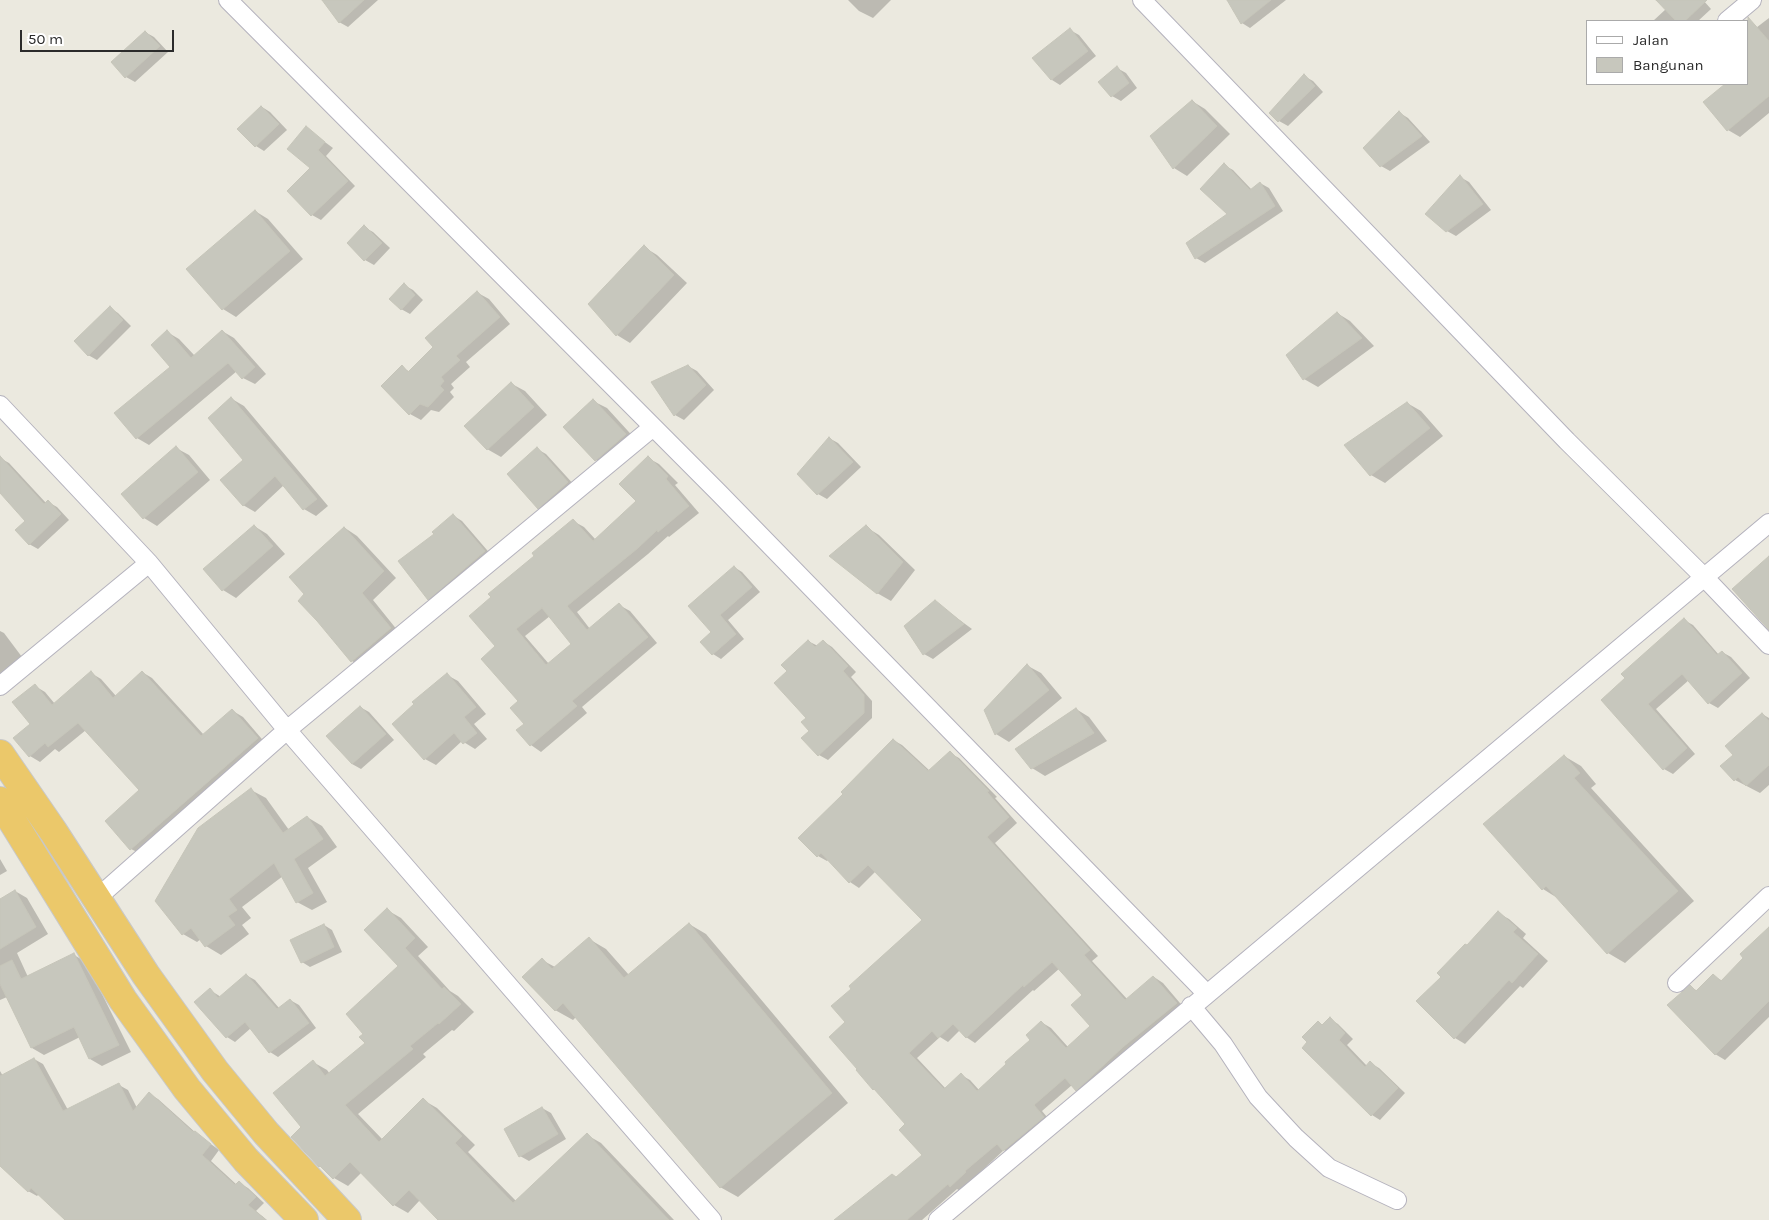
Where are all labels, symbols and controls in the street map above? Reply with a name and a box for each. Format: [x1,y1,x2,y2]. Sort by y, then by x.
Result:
scale bar [22,20,176,52]
legend [1586,20,1749,85]
text: 50 m [28,30,63,48]
text: Jalan [1633,31,1669,49]
text: Bangunan [1633,56,1704,74]

